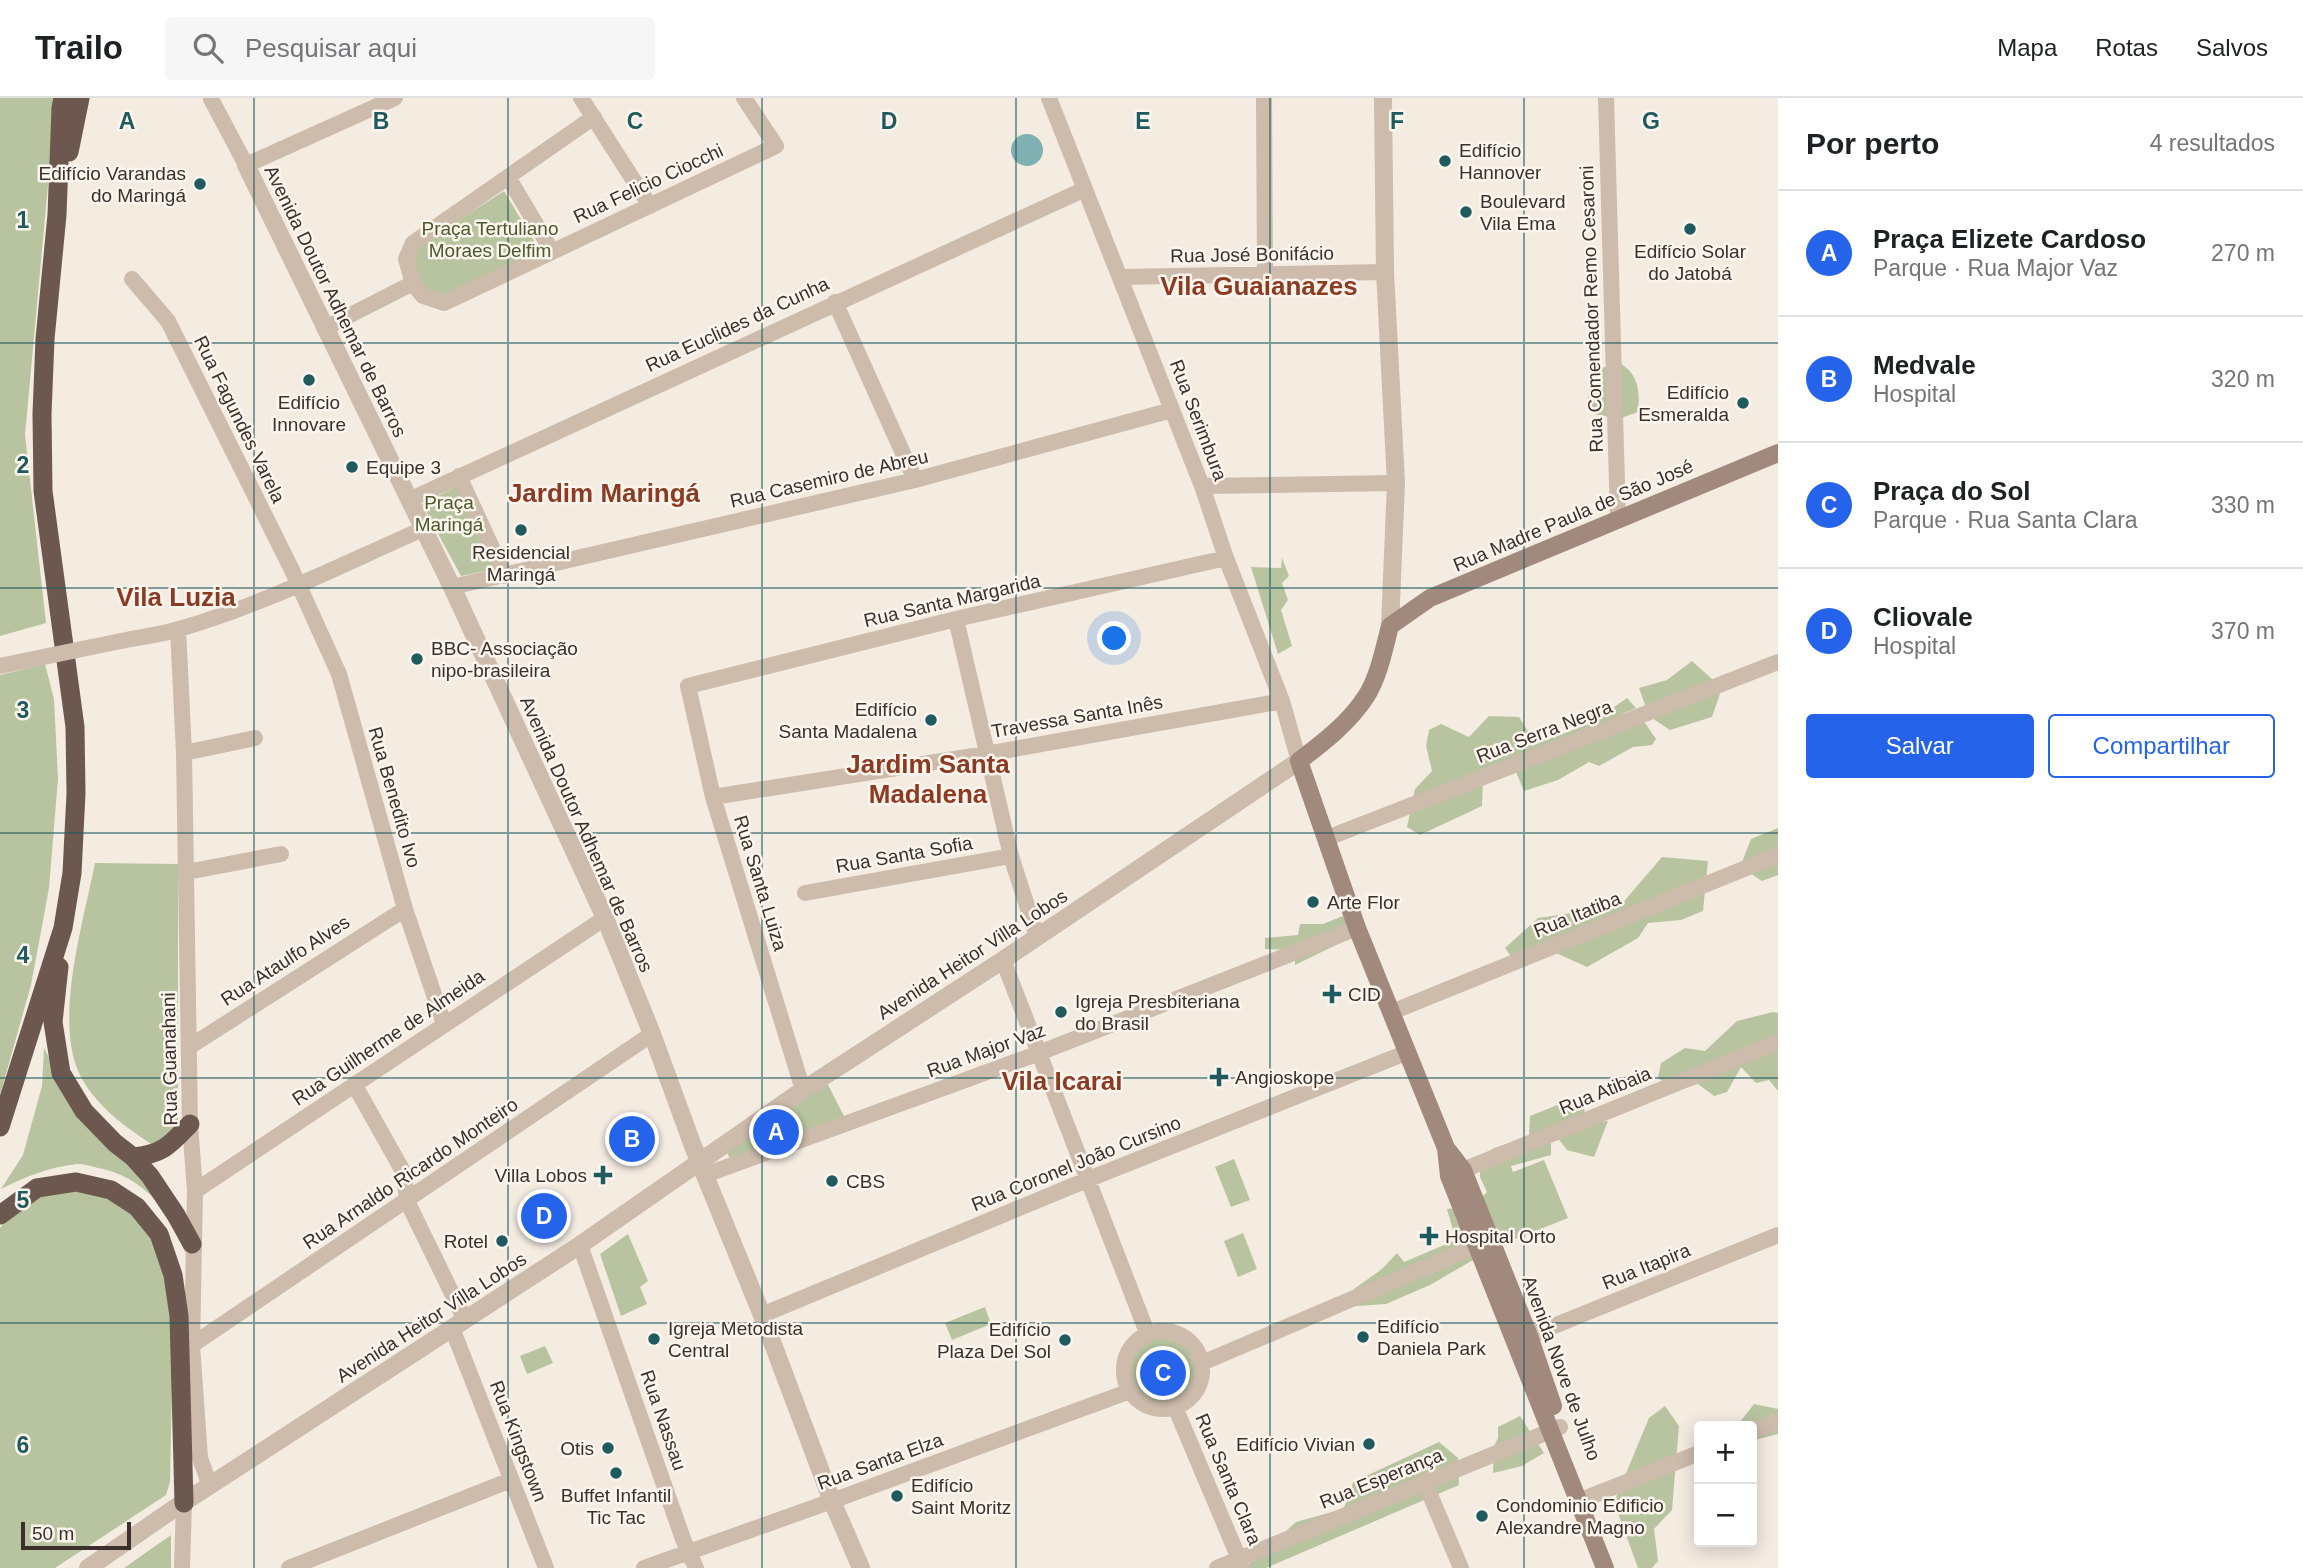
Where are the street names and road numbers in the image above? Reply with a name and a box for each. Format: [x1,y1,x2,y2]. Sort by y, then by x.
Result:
street label: Rua Felicio Ciocchi [570,140,726,227]
street label: Avenida Doutor Adhemar de Barros [260,162,411,440]
street label: Rua Comendador Remo Cesaroni [1576,165,1607,453]
street label: Rua José Bonifácio [1170,243,1334,266]
street label: Rua Euclides da Cunha [642,273,832,376]
street label: Rua Fagundes Varela [190,332,289,507]
street label: Rua Serimbura [1166,357,1231,484]
street label: Rua Casemiro de Abreu [728,445,930,512]
street label: Rua Madre Paula de São José [1450,455,1696,576]
street label: Rua Santa Margarida [862,570,1043,631]
street label: Travessa Santa Inês [990,691,1164,742]
street label: Avenida Doutor Adhemar de Barros [516,693,657,975]
street label: Rua Serra Negra [1473,696,1615,767]
street label: Rua Benedito Ivo [364,724,425,870]
street label: Rua Santa Luiza [730,813,791,954]
street label: Rua Santa Sofia [834,832,974,877]
street label: Avenida Heitor Villa Lobos [873,885,1071,1024]
street label: Rua Itatiba [1531,887,1624,941]
street label: Rua Ataulfo Alves [217,911,353,1010]
street label: Rua Guilherme de Almeida [288,965,489,1110]
street label: Rua Guanahani [158,992,181,1126]
street label: Rua Major Vaz [924,1019,1048,1082]
street label: Rua Atibaia [1556,1062,1655,1118]
street label: Rua Arnaldo Ricardo Monteiro [299,1094,522,1253]
street label: Rua Coronel João Cursino [968,1112,1184,1215]
street label: Rua Itapira [1599,1239,1694,1294]
street label: Avenida Heitor Villa Lobos [332,1248,530,1387]
street label: Avenida Nove de Julho [1518,1273,1605,1463]
street label: Rua Nassau [637,1367,690,1473]
street label: Rua Kingstown [486,1378,551,1505]
street label: Rua Santa Clara [1191,1410,1266,1548]
street label: Rua Santa Elza [815,1429,946,1494]
street label: Rua Esperança [1317,1444,1446,1513]

